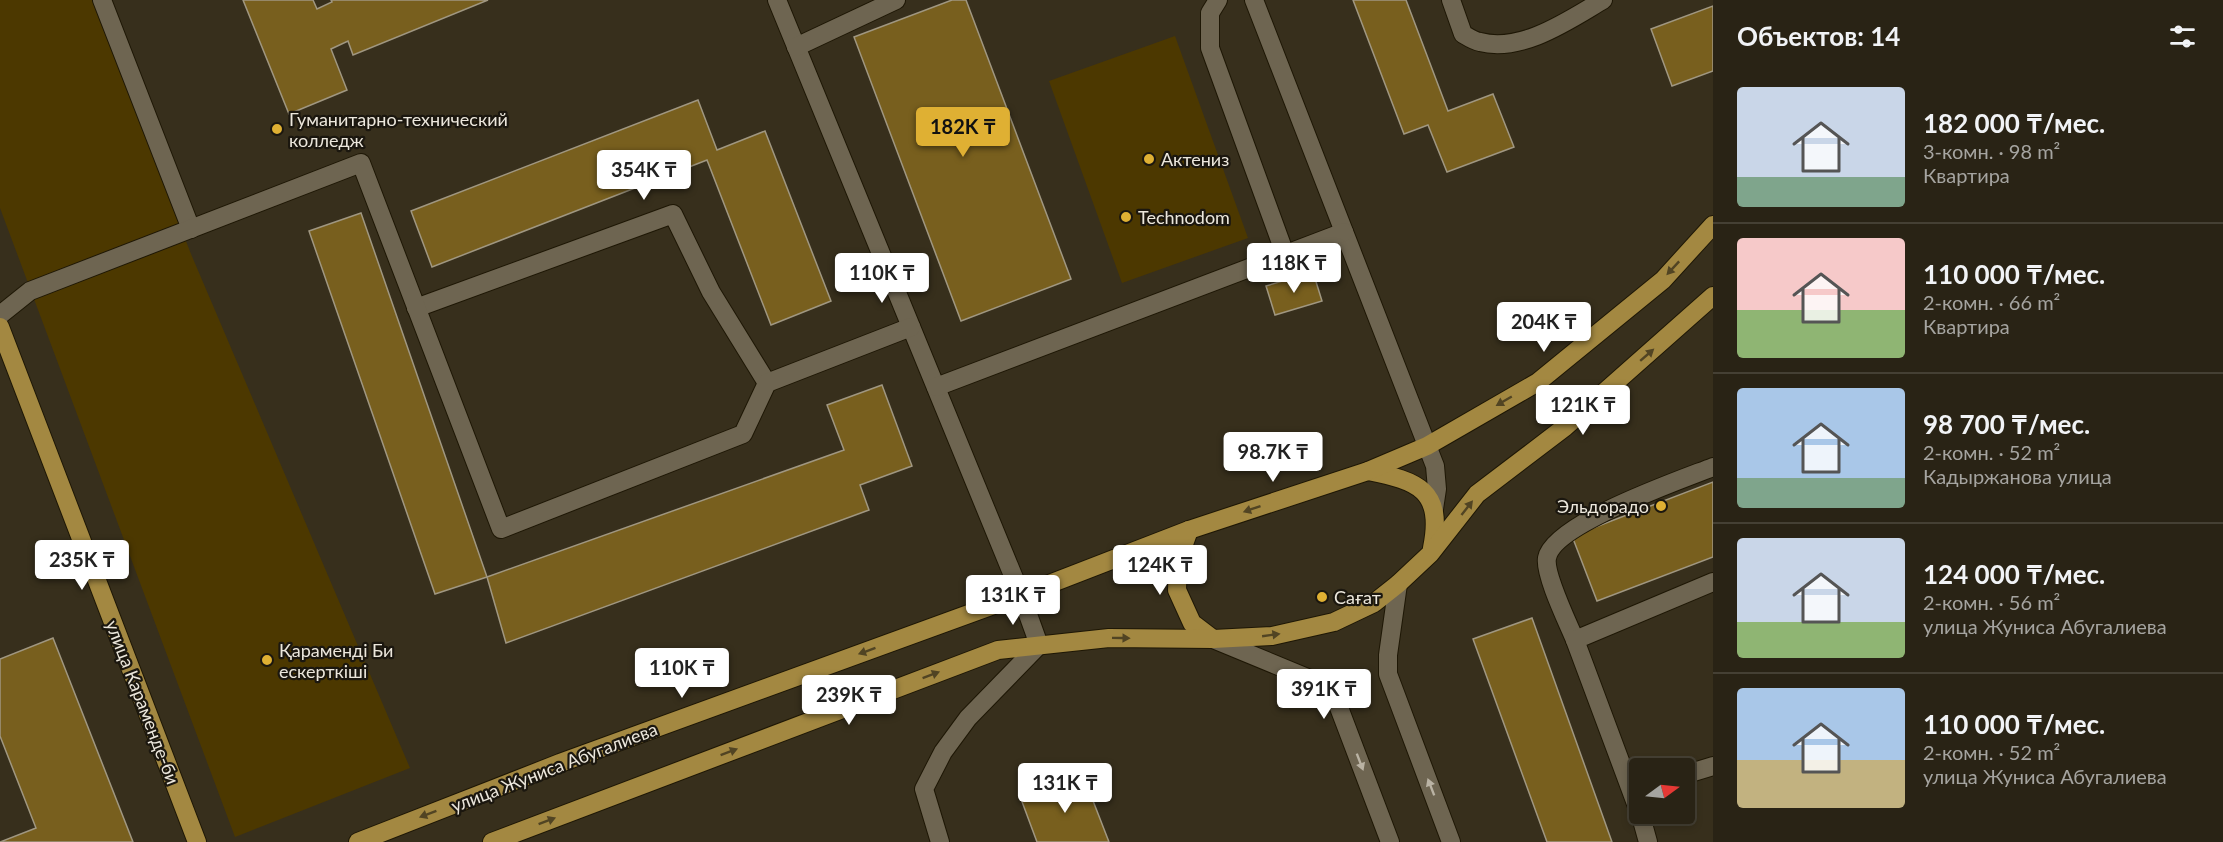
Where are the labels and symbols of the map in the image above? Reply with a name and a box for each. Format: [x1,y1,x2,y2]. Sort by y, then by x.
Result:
pin: 182K ₸ [914,107,1012,158]
place label: Гуманитарно-технический колледж [289,108,508,151]
marker: Гуманитарно-технический колледж [270,122,284,136]
place label: Актениз [1161,148,1229,170]
pin: 354K ₸ [595,150,693,201]
marker: Актениз [1142,152,1156,166]
place label: Technodom [1138,206,1230,228]
marker: Technodom [1119,210,1133,224]
pin: 118K ₸ [1245,243,1343,294]
pin: 110K ₸ [833,253,931,304]
one-way arrow [1667,261,1681,275]
pin: 204K ₸ [1495,302,1593,353]
one-way arrow [1639,349,1654,362]
pin: 121K ₸ [1534,385,1632,436]
one-way arrow [1496,396,1512,407]
pin: 98.7K ₸ [1218,432,1328,483]
place label: Эльдорадо [1557,495,1649,517]
marker: Эльдорадо [1654,499,1668,513]
one-way arrow [1460,500,1472,515]
one-way arrow [1243,505,1261,515]
pin: 235K ₸ [33,540,131,591]
pin: 124K ₸ [1111,545,1209,596]
pin: 131K ₸ [964,575,1062,626]
place label: Сағат [1334,586,1381,608]
marker: Сағат [1315,590,1329,604]
street label: улица Караменде-би [102,617,184,787]
one-way arrow [1262,631,1281,640]
one-way arrow [1111,633,1130,643]
place label: Қараменді Би ескерткіші [279,639,393,682]
one-way arrow [858,647,876,657]
pin: 110K ₸ [633,648,731,699]
marker: Қараменді Би ескерткіші [260,653,274,667]
pin: 391K ₸ [1275,669,1373,720]
one-way arrow [922,670,940,680]
pin: 239K ₸ [800,675,898,726]
street label: улица Жуниса Абугалиева [448,717,660,817]
one-way arrow [720,747,738,756]
one-way arrow [1356,754,1366,772]
north arrow [1629,758,1695,824]
pin: 131K ₸ [1016,763,1114,814]
one-way arrow [1426,778,1435,796]
one-way arrow [419,809,437,819]
one-way arrow [538,816,556,825]

